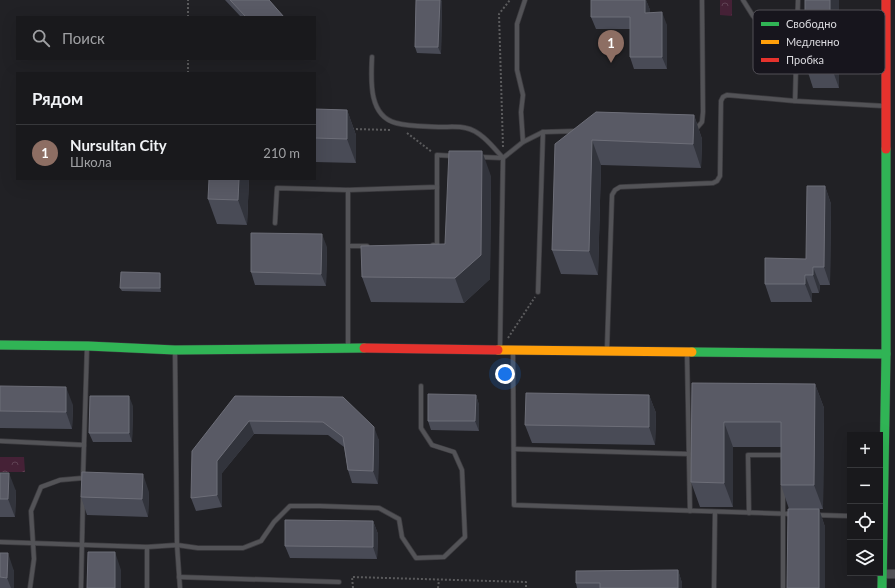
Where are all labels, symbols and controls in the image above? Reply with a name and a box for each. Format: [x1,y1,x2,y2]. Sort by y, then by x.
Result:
legend [753,10,885,74]
search box [16,16,316,60]
text: Свободно [786,17,837,30]
icon: search [30,27,52,49]
text: Поиск [62,29,105,47]
pin: 1 [598,30,624,63]
text: Медленно [786,35,839,48]
text: Пробка [786,53,824,66]
text: Рядом [32,88,83,109]
text: Nursultan City [70,136,167,154]
text: 1 [41,145,49,161]
text: 210 m [263,145,300,161]
text: Школа [70,154,112,170]
your location [495,364,515,384]
map controls [847,432,883,576]
button: + [847,432,883,468]
button: − [847,468,883,504]
button: locate [847,504,883,540]
button: layers [847,540,883,576]

